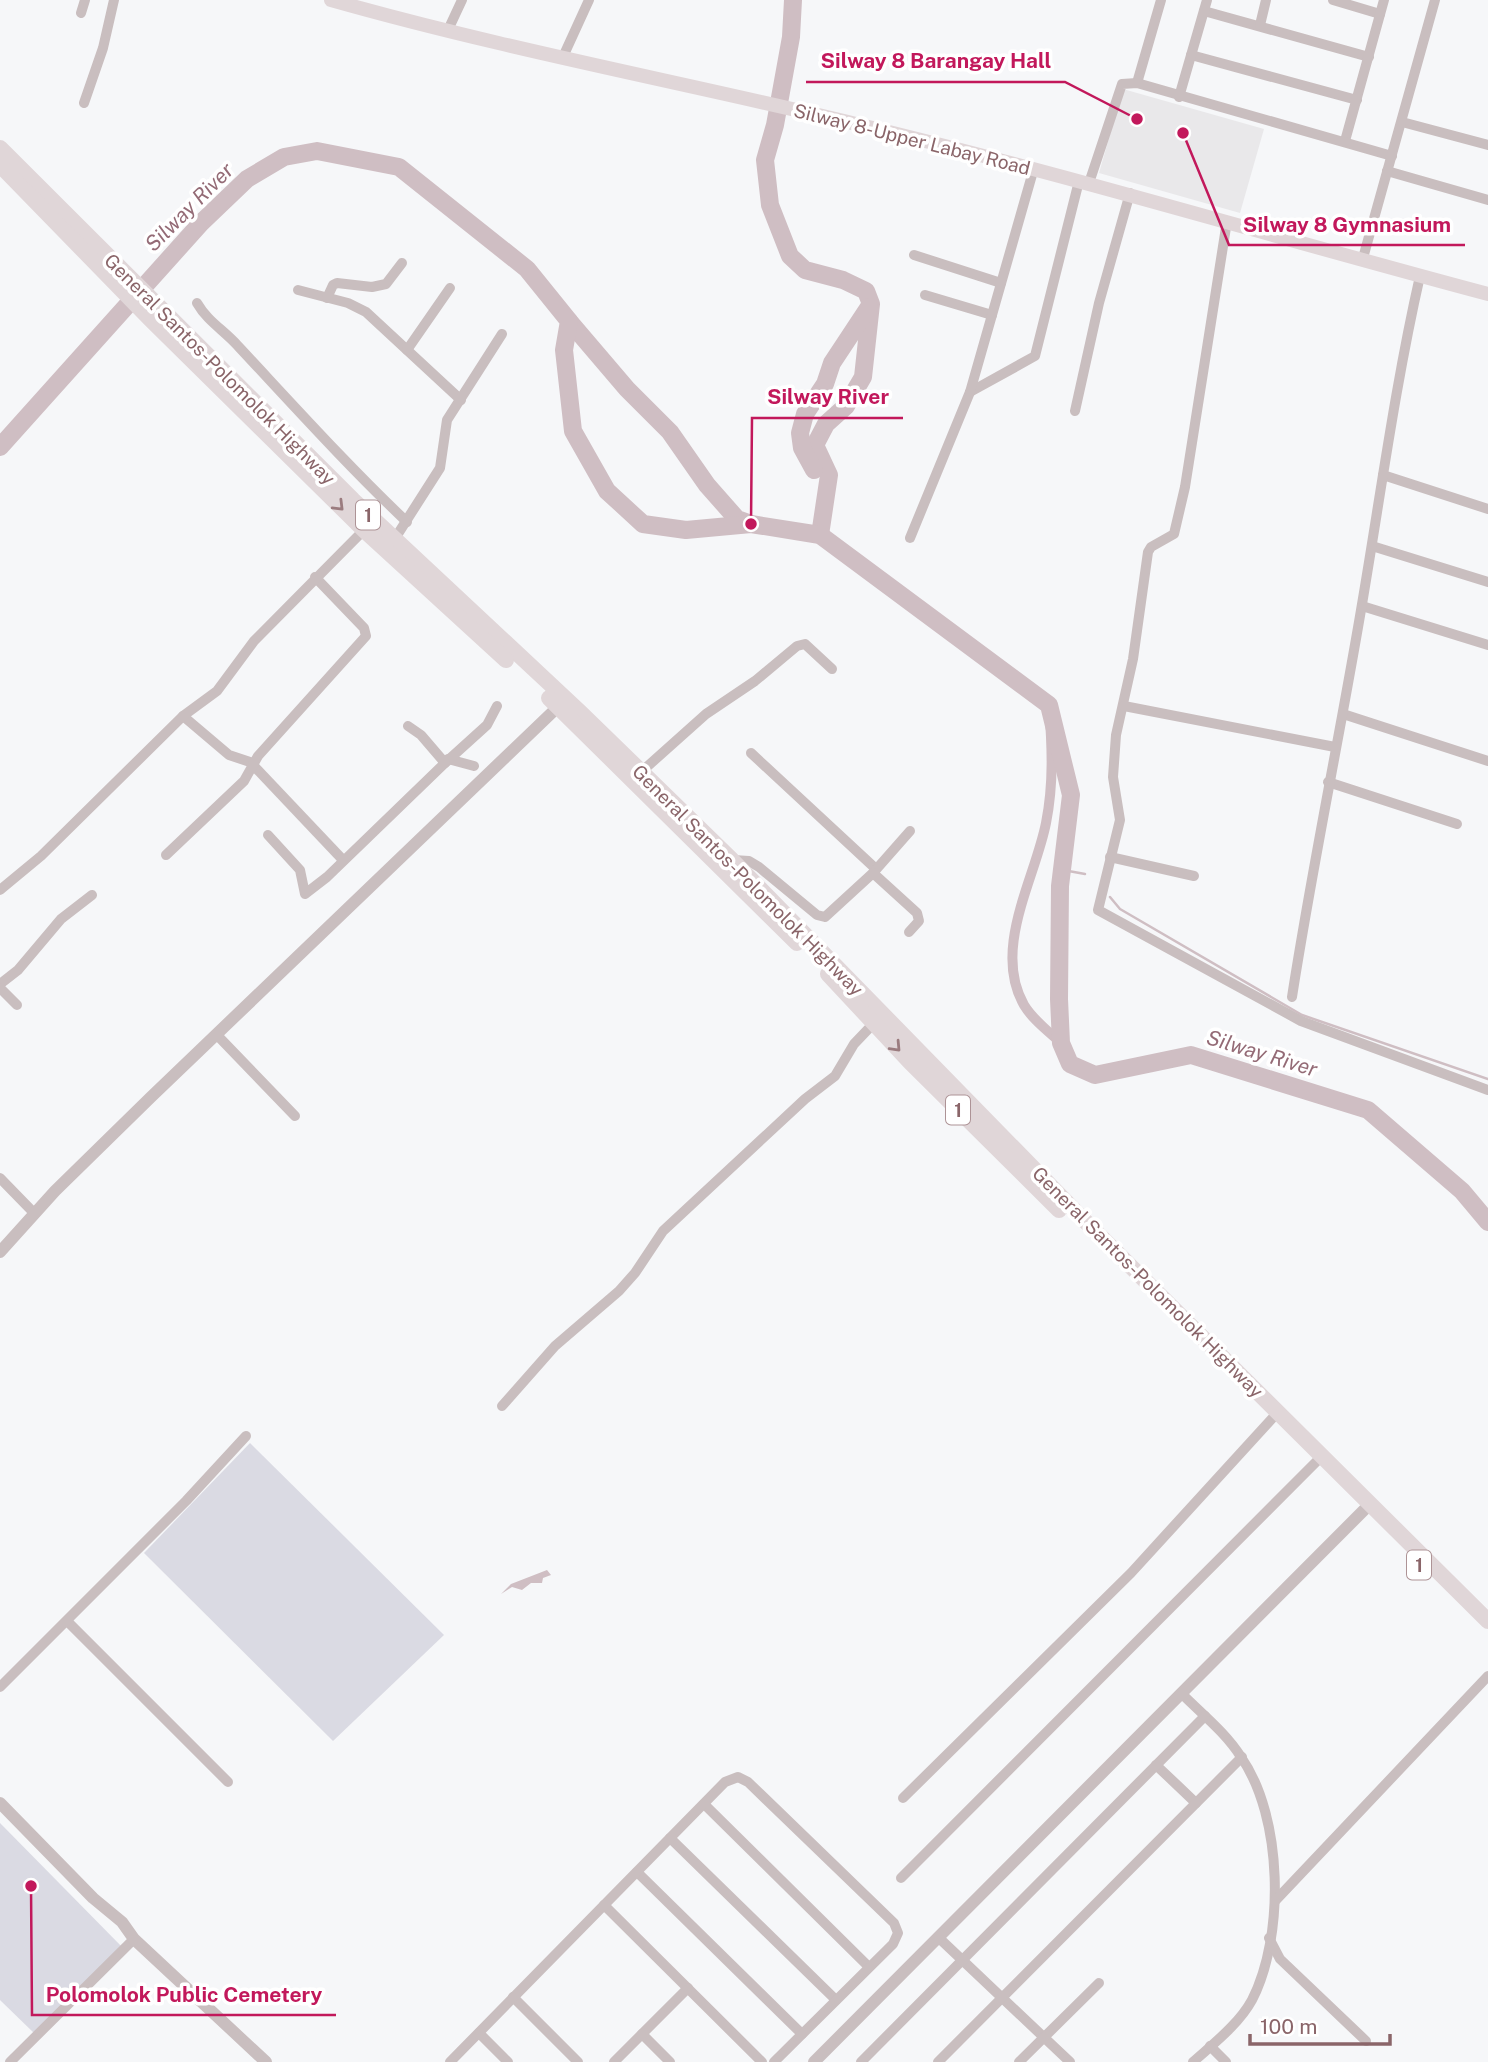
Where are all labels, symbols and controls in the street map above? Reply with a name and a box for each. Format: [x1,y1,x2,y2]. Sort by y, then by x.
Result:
callout: Silway 8 Barangay Hall [806,40,1065,82]
text: Silway 8 Barangay Hall [821,48,1052,73]
street label: Silway 8-Upper Labay Road [791,99,1033,179]
water label: Silway River [140,157,239,256]
callout: Silway 8 Gymnasium [1229,203,1465,245]
text: Silway 8 Gymnasium [1243,212,1451,237]
street label: General Santos-Polomolok Highway [100,249,340,489]
callout: Silway River [752,376,903,418]
text: Silway River [767,384,889,409]
one-way arrow [331,497,344,510]
road number: 1 [356,500,380,530]
street label: General Santos-Polomolok Highway [628,760,868,1000]
water label: Silway River [1203,1024,1322,1082]
one-way arrow [888,1039,900,1052]
road number: 1 [946,1096,970,1125]
street label: General Santos-Polomolok Highway [1028,1162,1268,1402]
road number: 1 [1407,1550,1431,1580]
callout: Polomolok Public Cemetery [32,1973,336,2015]
text: Polomolok Public Cemetery [46,1982,322,2007]
scale bar [1250,2002,1390,2046]
text: 100 m [1260,2014,1317,2039]

